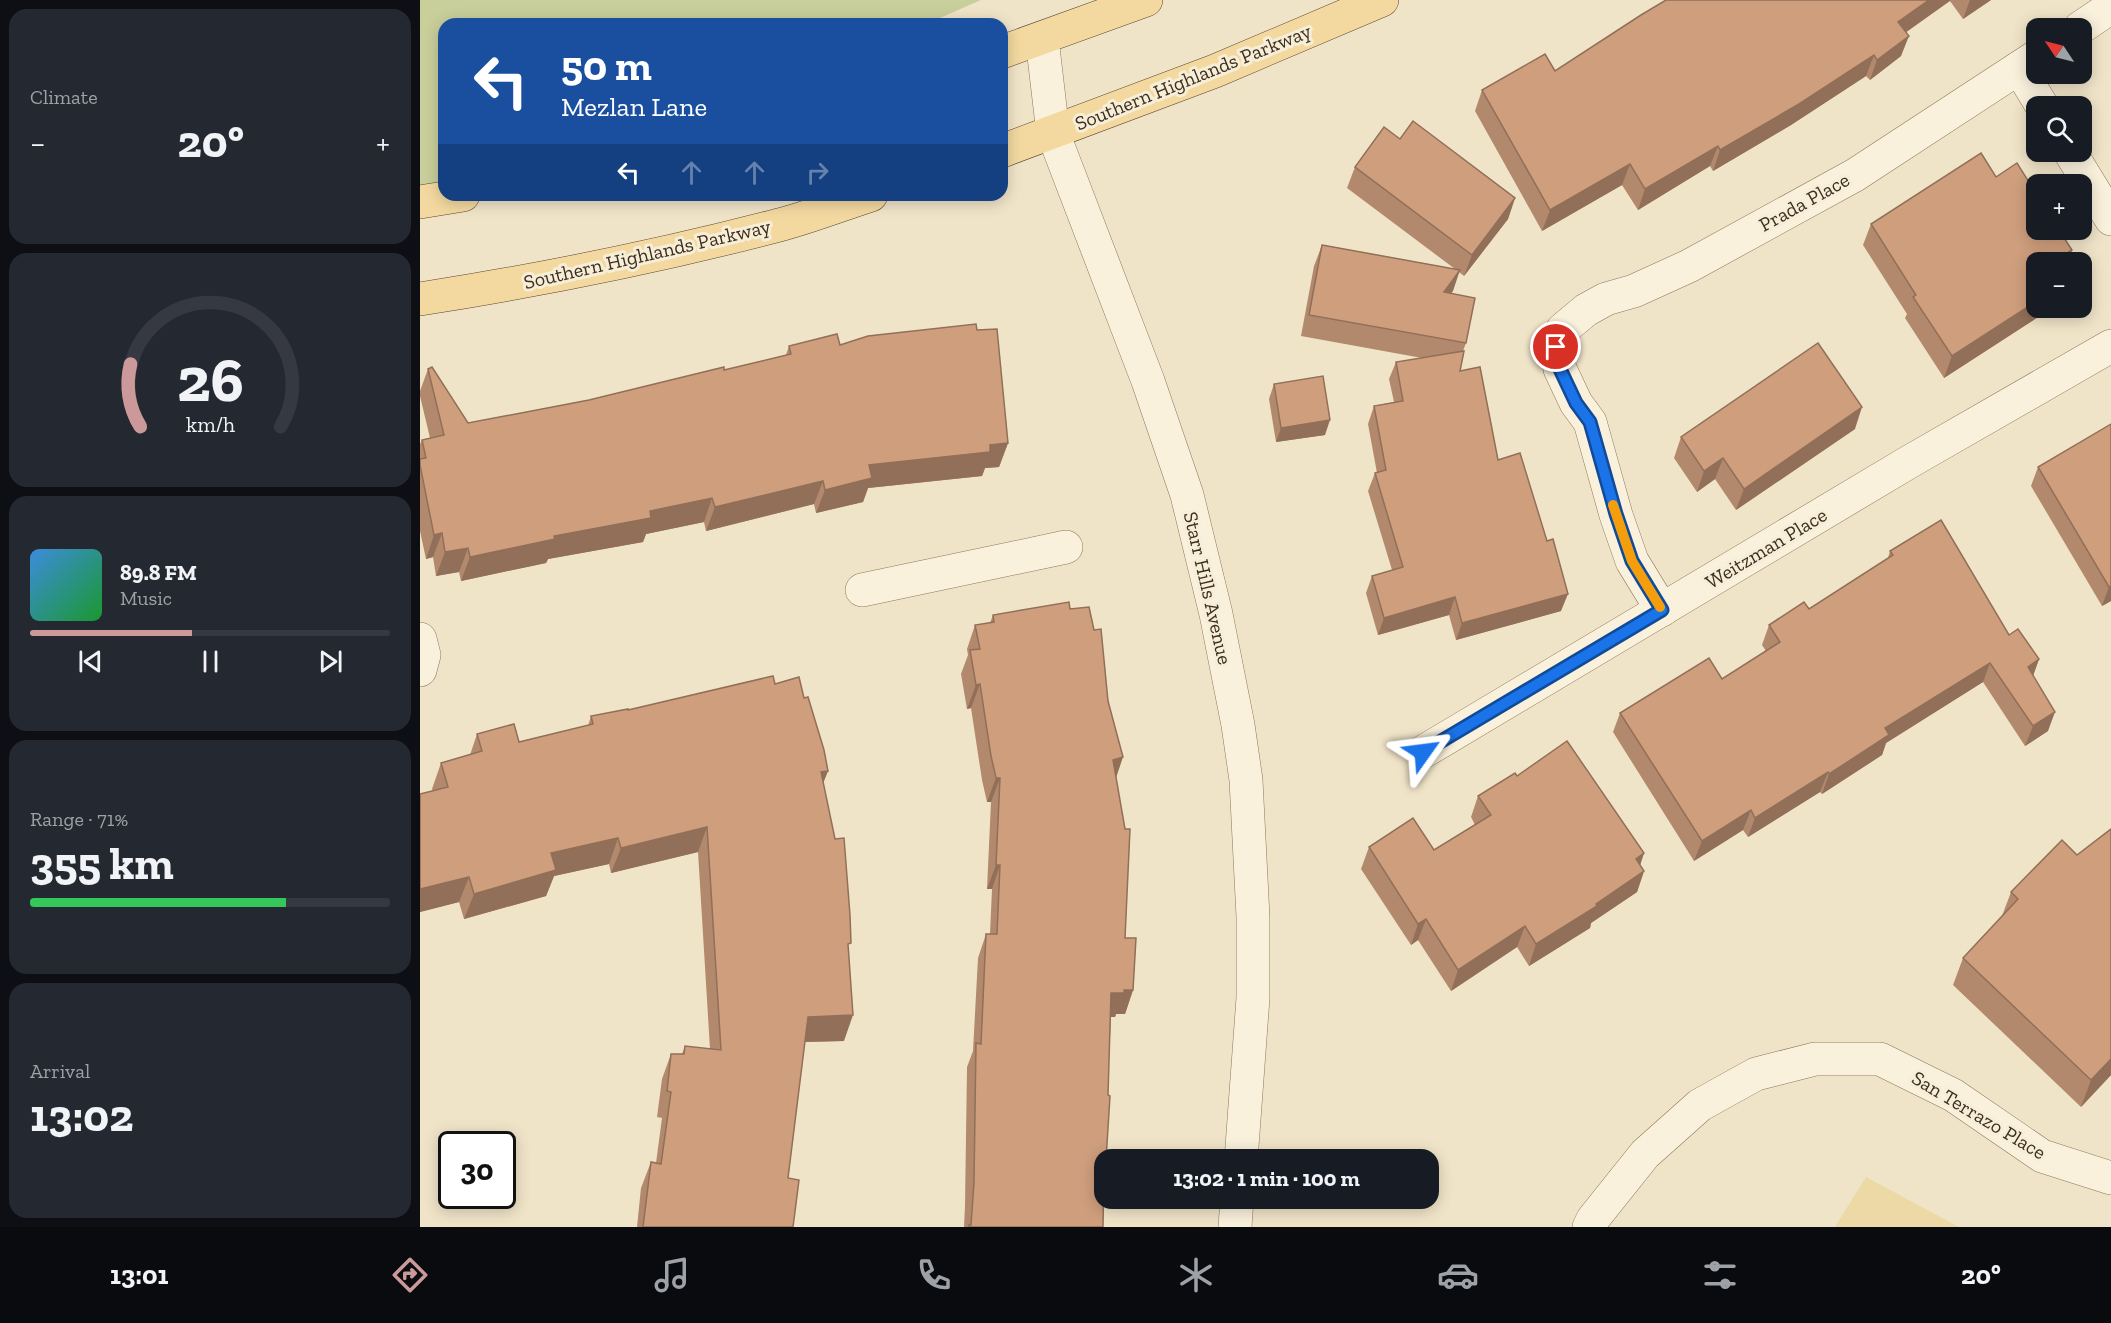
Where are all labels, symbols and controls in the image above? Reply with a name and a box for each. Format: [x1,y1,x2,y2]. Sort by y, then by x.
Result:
street label: Southern Highlands Parkway [1071,18,1315,135]
north arrow [2026,18,2092,84]
map controls [2026,18,2092,318]
text: 50 m [561,40,652,91]
icon: left [462,42,540,120]
text: Climate [30,85,98,109]
text: Mezlan Lane [561,91,707,123]
button: search [2026,96,2092,162]
text: 20° [178,115,244,169]
text: − [30,123,45,162]
text: + [376,123,390,162]
icon: left [612,156,645,189]
icon: ahead [675,156,708,189]
icon: ahead [738,156,771,189]
icon: right [801,156,834,189]
street label: Prada Place [1755,167,1853,237]
button: + [2026,174,2092,240]
street label: Southern Highlands Parkway [521,214,774,294]
button: − [2026,252,2092,318]
pin [1530,321,1581,372]
icon: arrive [1539,330,1572,363]
text: 26 [177,342,243,417]
text: km/h [186,412,234,437]
street label: Weitzman Place [1701,502,1831,594]
street label: Starr Hills Avenue [1179,509,1237,667]
text: 89.8 FM [120,559,197,586]
text: Music [120,586,172,610]
icon: previous [74,645,107,678]
icon: pause [194,645,227,678]
icon: next [314,645,347,678]
position arrow [1391,720,1455,784]
text: Range · 71% [30,807,128,831]
text: 355 km [30,837,174,891]
text: Arrival [30,1059,90,1083]
street label: San Terrazo Place [1908,1066,2050,1164]
text: 13:02 [30,1089,133,1143]
speed limit sign: 30 [438,1131,516,1209]
text: 13:02 · 1 min · 100 m [1173,1165,1360,1192]
icon: directions [389,1254,431,1296]
icon: music [651,1254,693,1296]
icon: phone [913,1254,955,1296]
icon: climate [1175,1254,1217,1296]
icon: car [1437,1254,1479,1296]
icon: filters [1699,1254,1741,1296]
text: 13:01 [110,1259,169,1291]
text: 20° [1961,1259,2001,1291]

